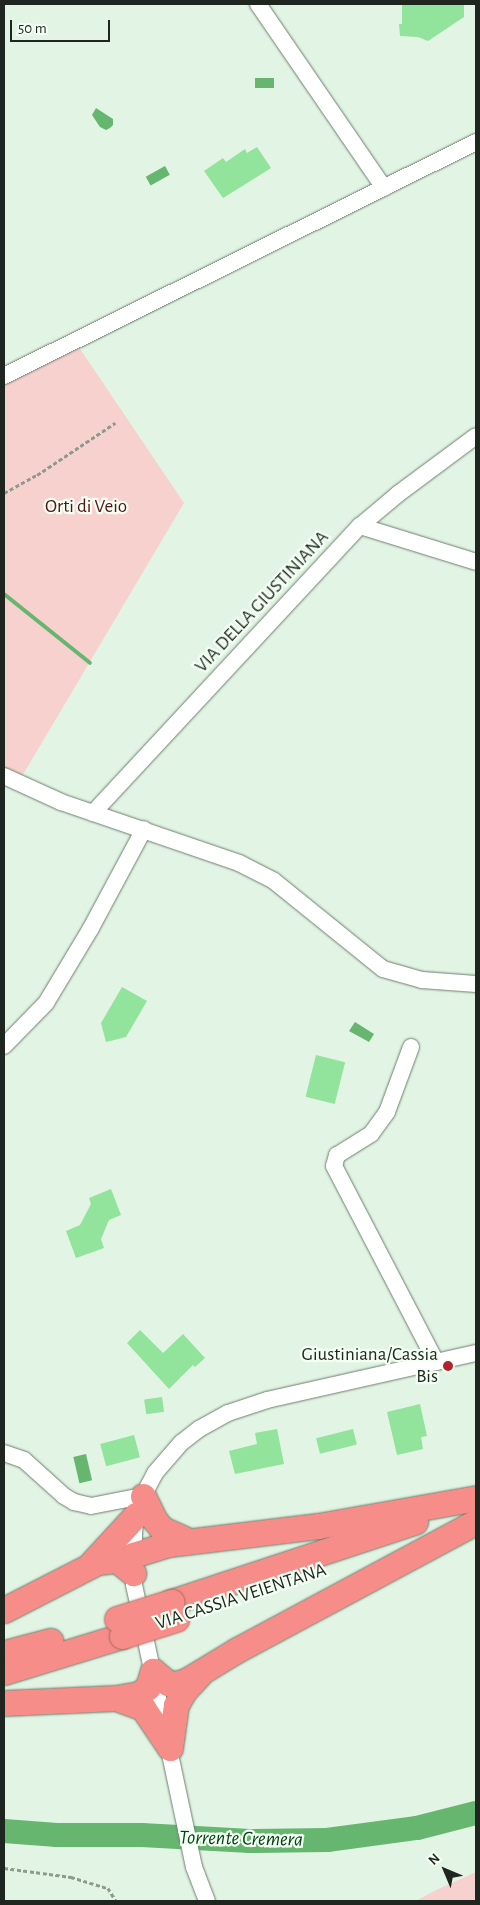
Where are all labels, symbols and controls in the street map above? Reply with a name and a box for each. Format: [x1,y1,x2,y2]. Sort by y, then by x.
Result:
scale bar [12,10,112,42]
text: 50 m [18,21,47,36]
park label: Orti di Veio [45,496,127,518]
street label: VIA DELLA GIUSTINIANA [190,526,334,678]
place label: Giustiniana/Cassia Bis [302,1344,438,1388]
marker: Giustiniana/Cassia Bis [442,1360,454,1372]
street label: VIA CASSIA VEIENTANA [153,1559,329,1635]
water label: Torrente Cremera [179,1826,303,1852]
north arrow [420,1845,470,1895]
text: N [426,1851,443,1868]

